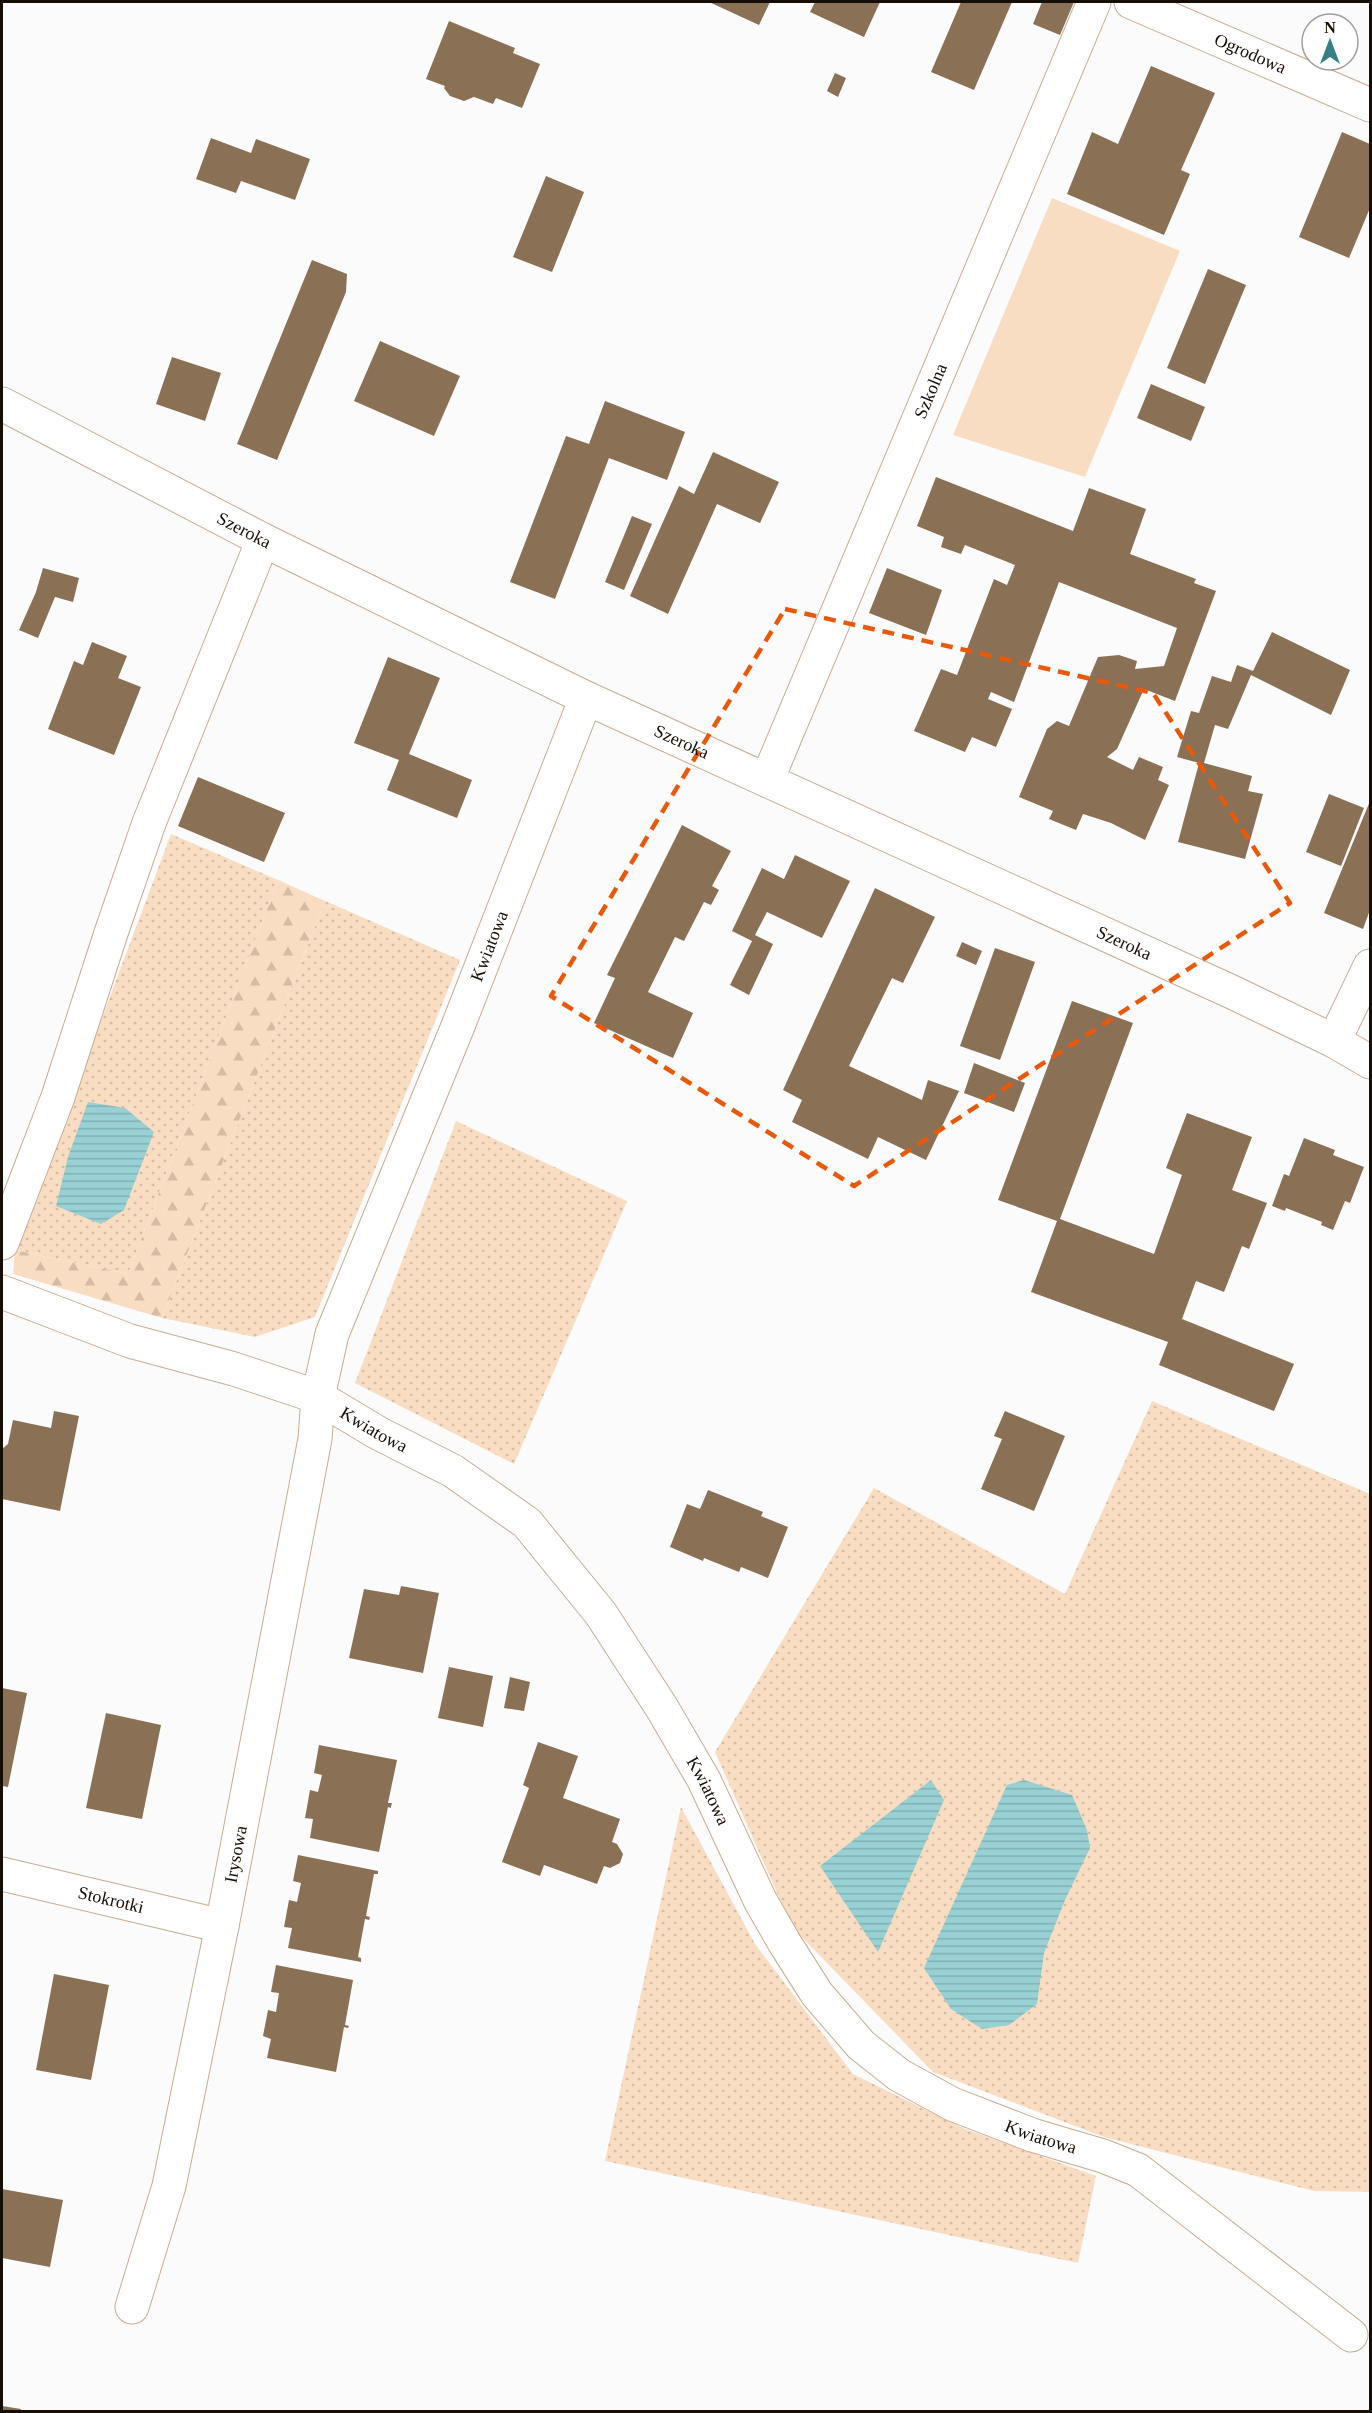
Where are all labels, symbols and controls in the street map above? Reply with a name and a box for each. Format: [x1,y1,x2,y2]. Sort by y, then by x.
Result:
north arrow [1300,12,1360,72]
text: N [1324,19,1336,36]
street label: Ogrodowa [1212,29,1289,78]
street label: Szkolna [910,360,951,422]
street label: Szeroka [214,508,274,552]
street label: Szeroka [651,720,712,763]
street label: Kwiatowa [466,908,512,984]
street label: Szeroka [1093,922,1155,964]
street label: Kwiatowa [337,1403,411,1456]
street label: Kwiatowa [683,1753,734,1828]
street label: Irysowa [220,1824,251,1885]
street label: Stokrotki [76,1882,146,1917]
street label: Kwiatowa [1002,2116,1079,2158]

